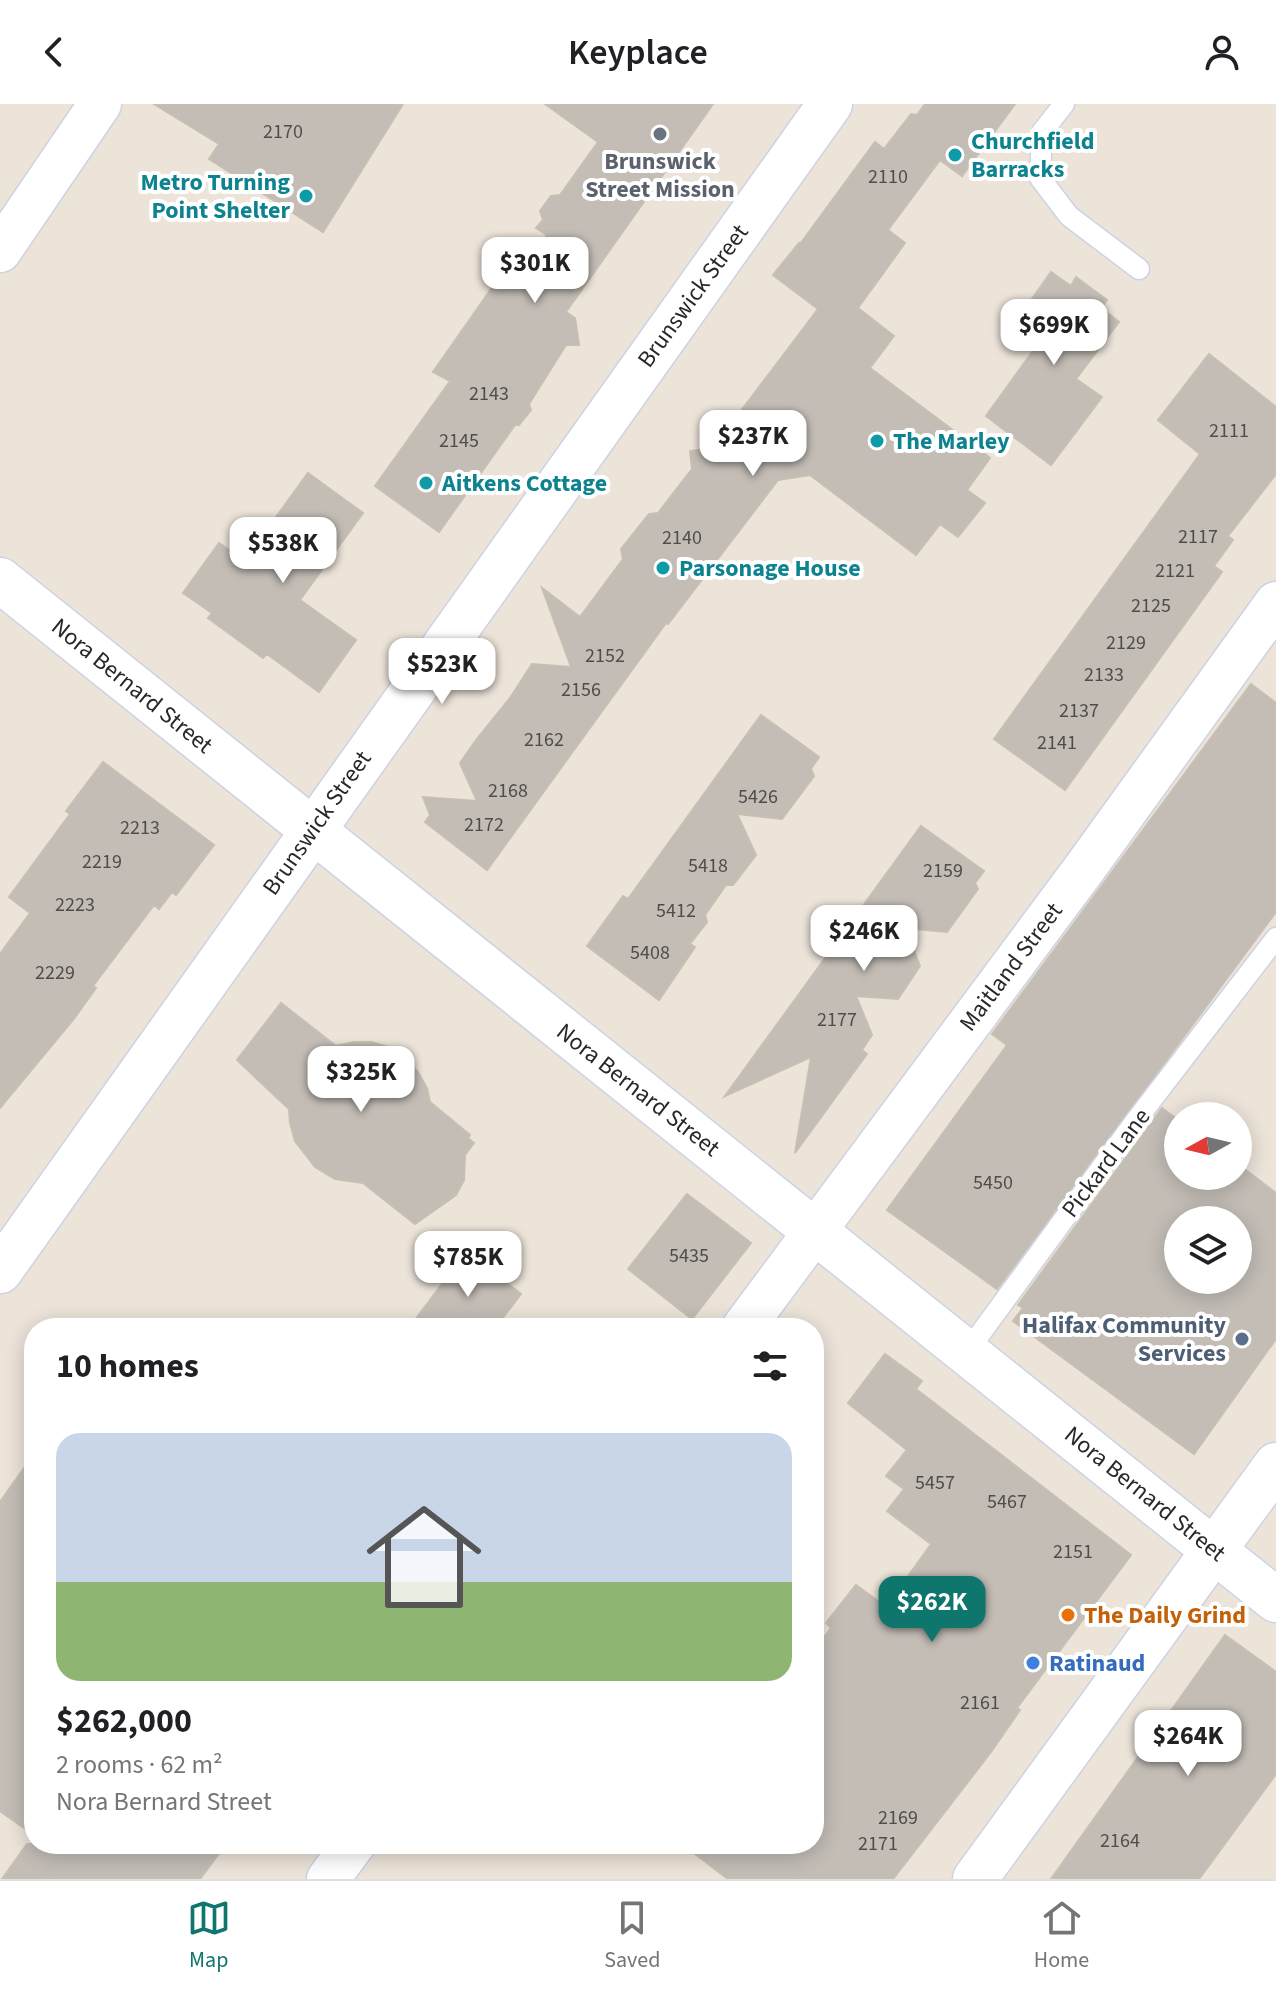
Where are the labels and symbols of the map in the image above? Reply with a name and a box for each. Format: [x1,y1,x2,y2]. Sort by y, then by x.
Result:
house number: 2170 [263,118,303,146]
place label: Churchfield Barracks [971,124,1094,187]
marker: Brunswick Street Mission [651,125,669,143]
place label: Brunswick Street Mission [585,144,735,207]
marker: Churchfield Barracks [946,146,964,164]
house number: 2110 [868,163,908,191]
place label: Metro Turning Point Shelter [140,165,290,228]
marker: Metro Turning Point Shelter [297,187,315,205]
street label: Brunswick Street [629,217,757,375]
pin: $301K [479,237,591,305]
pin: $699K [998,299,1110,367]
house number: 2143 [469,380,509,408]
pin: $237K [697,410,809,478]
house number: 2111 [1209,417,1249,445]
place label: The Marley [893,424,1010,459]
house number: 2145 [439,427,479,455]
marker: The Marley [868,432,886,450]
place label: Aitkens Cottage [441,466,607,501]
marker: Aitkens Cottage [417,474,435,492]
pin: $538K [227,517,339,585]
house number: 2117 [1178,523,1218,551]
house number: 2140 [662,524,702,552]
place label: Parsonage House [679,551,861,586]
house number: 2121 [1155,557,1195,585]
marker: Parsonage House [654,559,672,577]
house number: 2125 [1131,592,1171,620]
street label: Nora Bernard Street [44,610,220,762]
house number: 2129 [1106,629,1146,657]
pin: $523K [386,638,498,706]
house number: 2152 [585,642,625,670]
house number: 2133 [1084,661,1124,689]
house number: 2156 [561,676,601,704]
house number: 2137 [1059,697,1099,725]
house number: 2162 [524,726,564,754]
house number: 2141 [1037,729,1077,757]
street label: Brunswick Street [254,744,380,902]
house number: 2168 [488,777,528,805]
house number: 5426 [738,783,778,811]
house number: 2172 [464,811,504,839]
house number: 2213 [120,814,160,842]
house number: 2219 [82,848,122,876]
house number: 5418 [688,852,728,880]
house number: 2159 [923,857,963,885]
house number: 2223 [55,891,95,919]
street label: Maitland Street [951,895,1071,1039]
house number: 5412 [656,897,696,925]
pin: $246K [808,905,920,973]
house number: 5408 [630,939,670,967]
house number: 2229 [35,959,75,987]
house number: 2177 [817,1006,857,1034]
street label: Nora Bernard Street [549,1015,727,1165]
pin: $325K [305,1046,417,1114]
street label: Pickard Lane [1053,1101,1159,1225]
north arrow [1164,1102,1252,1190]
house number: 5450 [973,1169,1013,1197]
pin: $785K [412,1231,524,1299]
house number: 5435 [669,1242,709,1270]
place label: Halifax Community Services [1022,1308,1226,1371]
marker: Halifax Community Services [1233,1330,1251,1348]
street label: Nora Bernard Street [1057,1418,1233,1570]
house number: 5457 [915,1469,955,1497]
house number: 5467 [987,1488,1027,1516]
house number: 2151 [1053,1538,1093,1566]
pin: $262K [876,1576,988,1644]
place label: The Daily Grind [1084,1598,1246,1633]
marker: The Daily Grind [1059,1606,1077,1624]
place label: Ratinaud [1049,1646,1145,1681]
marker: Ratinaud [1024,1654,1042,1672]
house number: 2161 [960,1689,1000,1717]
pin: $264K [1132,1710,1244,1778]
house number: 2169 [878,1804,918,1832]
house number: 2164 [1100,1827,1140,1855]
house number: 2171 [858,1830,898,1858]

